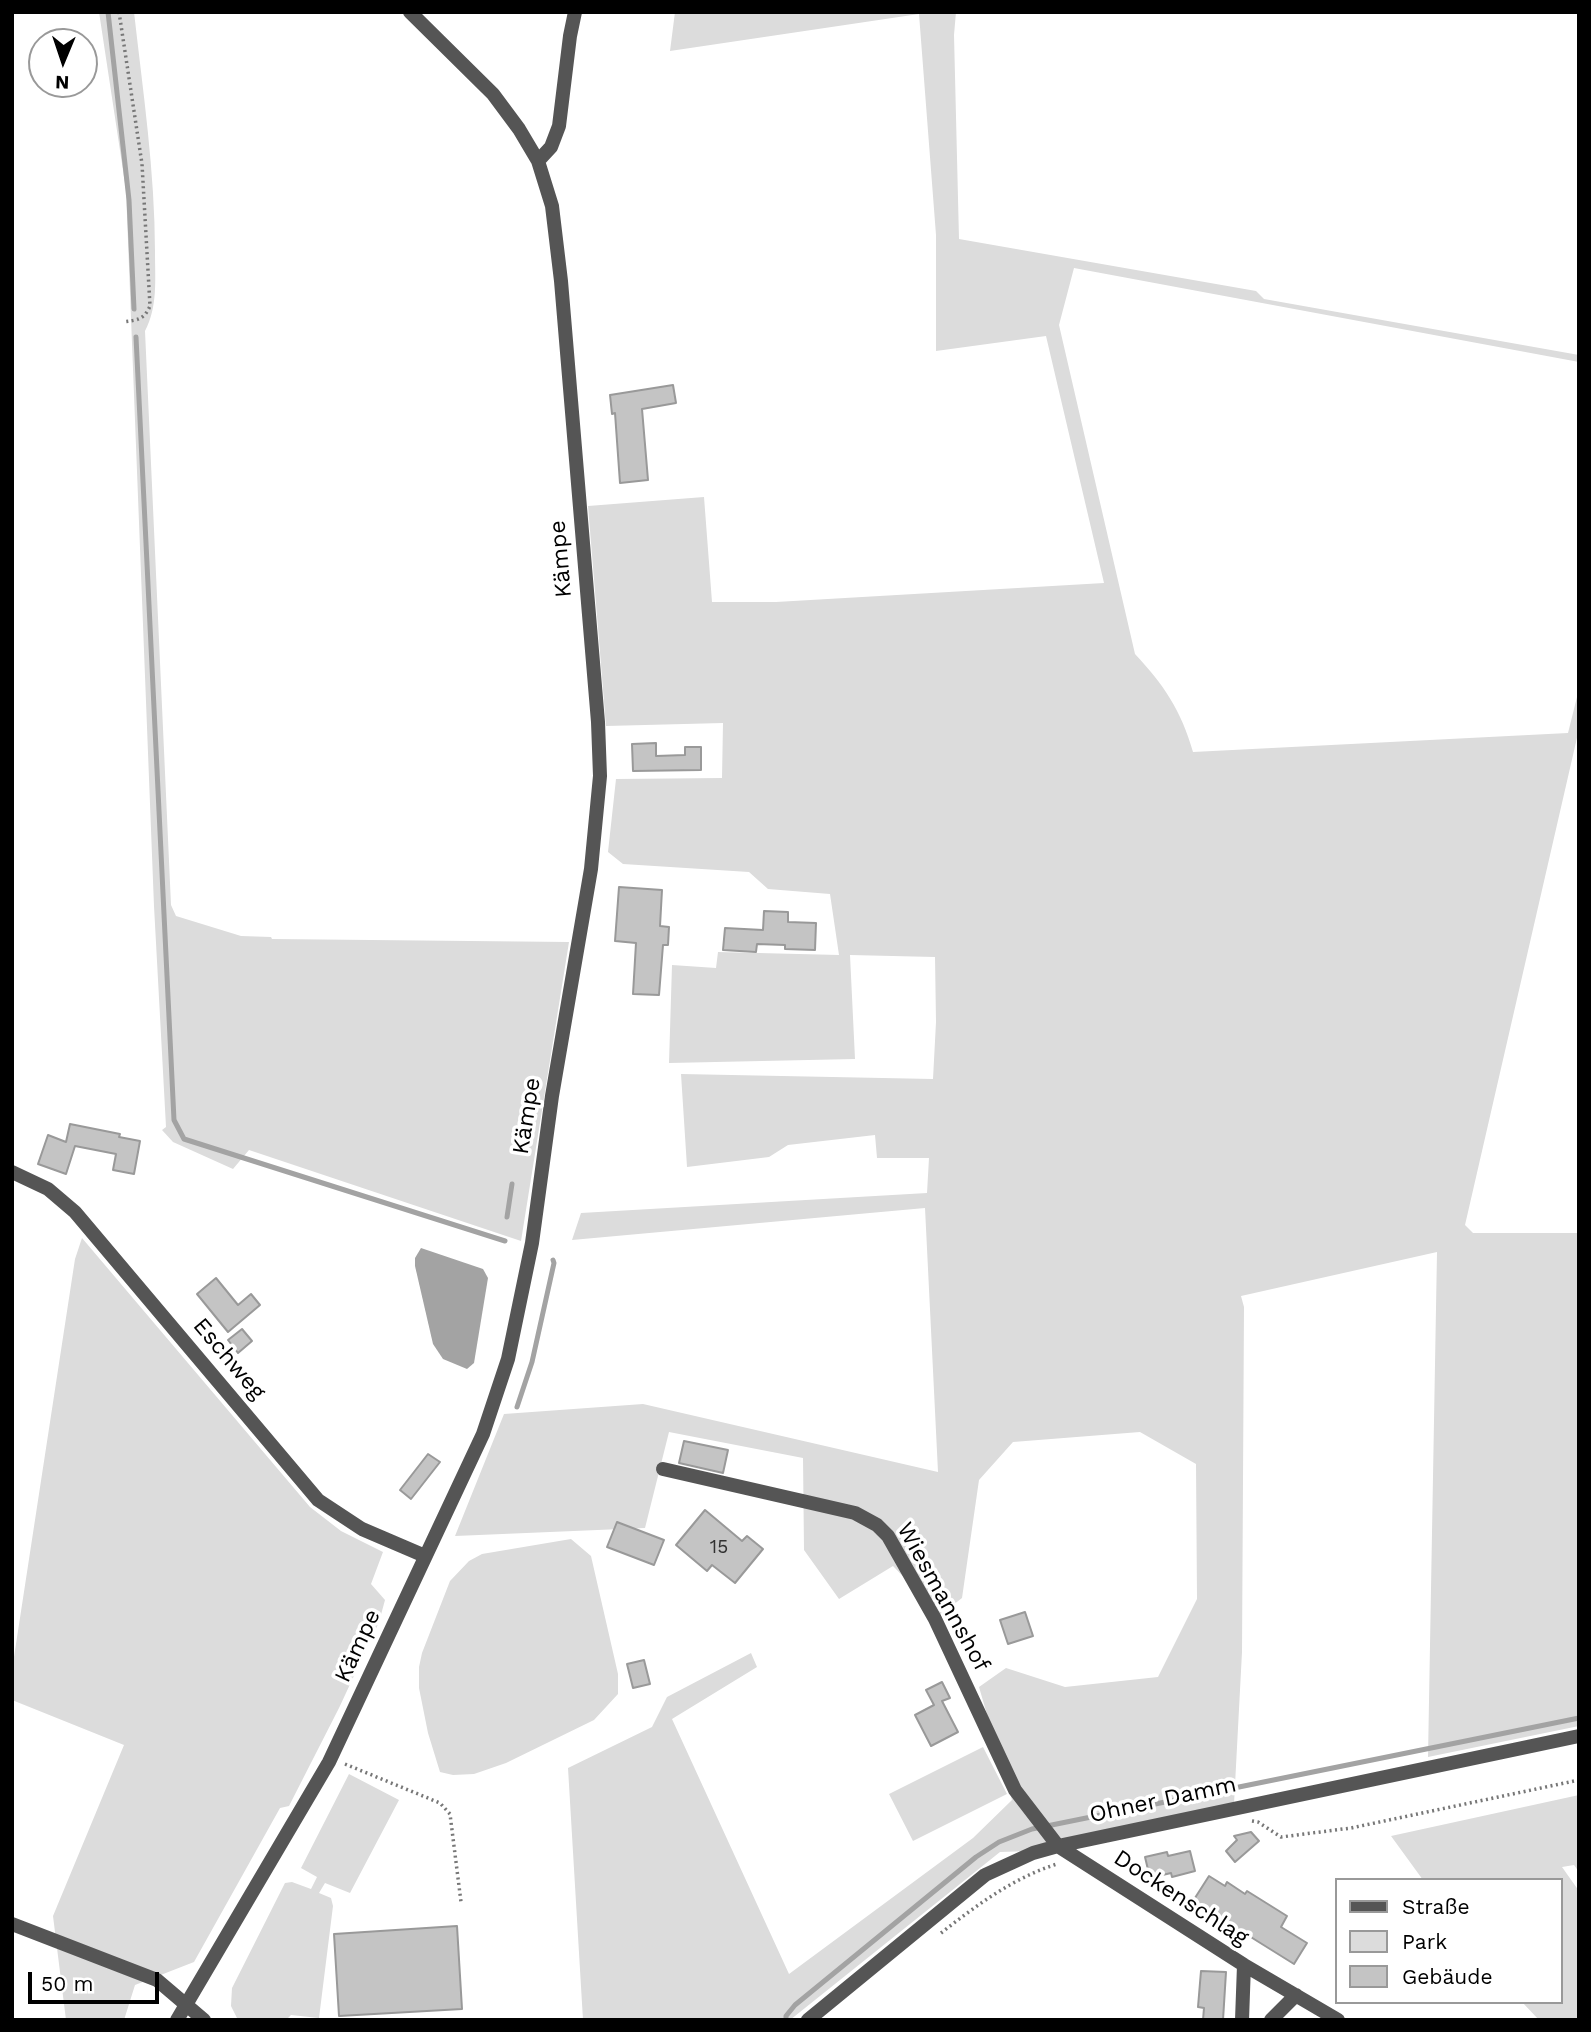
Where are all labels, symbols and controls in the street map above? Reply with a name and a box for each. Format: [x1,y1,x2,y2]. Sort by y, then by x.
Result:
north arrow [28,28,98,98]
text: N [55,71,70,94]
street label: Kämpe [544,519,578,599]
street label: Kämpe [507,1076,547,1156]
street label: Eschweg [187,1313,271,1405]
street label: Wiesmannshof [891,1518,995,1676]
house number: 15 [710,1536,728,1558]
street label: Kämpe [329,1605,387,1687]
street label: Ohner Damm [1087,1771,1239,1829]
street label: Dockenschlag [1109,1844,1253,1952]
legend [1336,1878,1563,2004]
text: Straße [1402,1894,1470,1919]
text: Park [1402,1929,1447,1954]
scale bar [32,1958,163,2002]
text: Gebäude [1402,1964,1493,1989]
text: 50 m [41,1971,93,1996]

